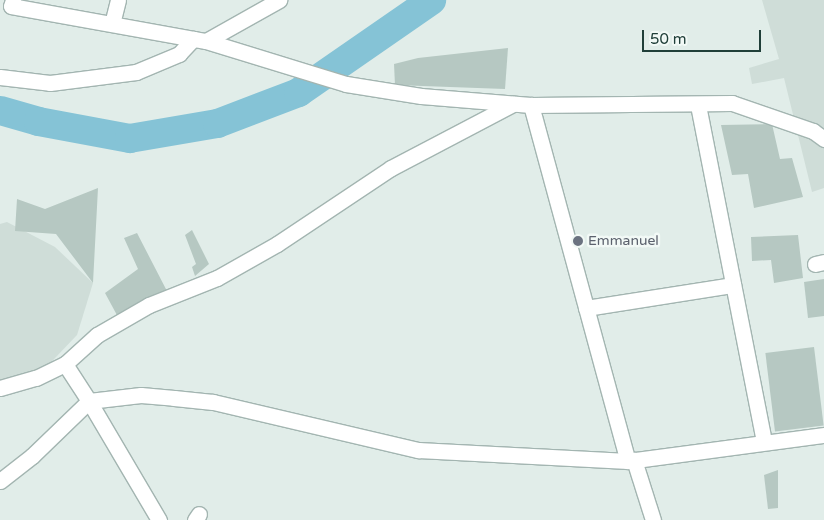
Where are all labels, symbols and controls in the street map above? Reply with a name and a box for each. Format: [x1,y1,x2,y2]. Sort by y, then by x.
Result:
scale bar [644,20,763,52]
text: 50 m [650,30,687,48]
place label: Emmanuel [588,233,659,249]
marker: Emmanuel [572,235,584,247]

